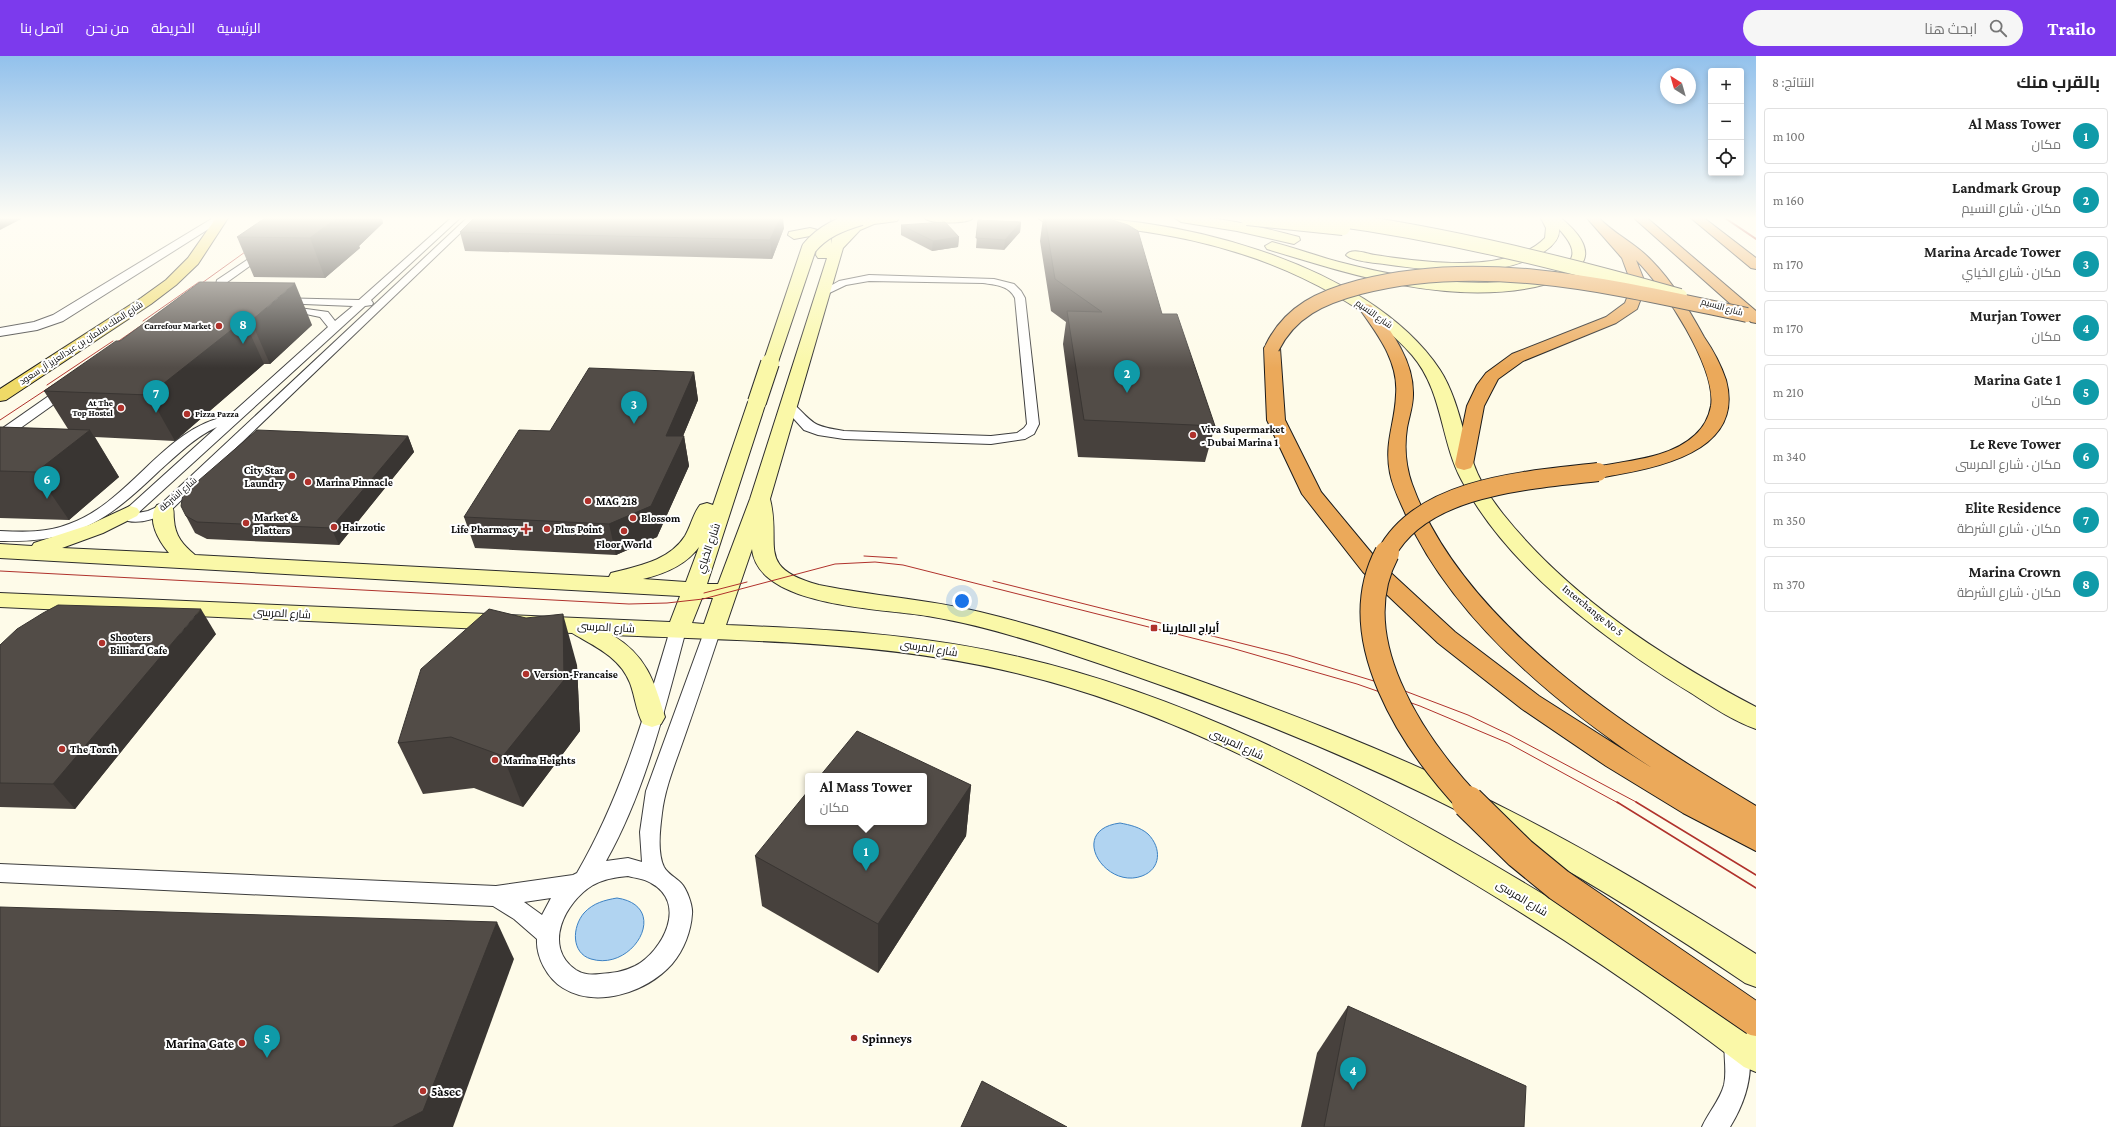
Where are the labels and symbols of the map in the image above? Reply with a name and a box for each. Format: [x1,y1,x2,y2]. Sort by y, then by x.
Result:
north arrow [1660,68,1696,104]
street label: شارع النسيم [1700,296,1744,319]
street label: شارع النسيم [1353,298,1394,331]
street label: شارع الملك سلمان بن عبدالعزيز آل سعود [17,299,145,388]
pin: 8 [230,311,256,344]
place label: Carrefour Market [144,321,212,331]
marker: Carrefour Market [214,321,224,331]
pin: 2 [1114,360,1140,393]
pin: 7 [143,380,169,413]
pin: 3 [621,391,647,424]
place label: At The Top Hostel [72,398,113,418]
marker: At The Top Hostel [116,403,126,413]
marker: Pizza Pazza [182,409,192,419]
place label: Pizza Pazza [195,409,239,419]
place label: Viva Supermarket - Dubai Marina 1 [1200,423,1284,448]
marker: Viva Supermarket - Dubai Marina 1 [1188,430,1198,440]
place label: City Star Laundry [244,464,285,489]
pin: 6 [34,466,60,499]
marker: City Star Laundry [287,471,297,481]
street label: شارع الشرطة [157,475,199,514]
place label: Marina Pinnacle [316,476,393,488]
marker: Marina Pinnacle [303,477,313,487]
place label: MAG 218 [596,495,637,507]
marker: MAG 218 [583,496,593,506]
place label: Market & Platters [254,511,299,536]
place label: Blossom [641,512,681,524]
marker: Blossom [628,513,638,523]
marker: Market & Platters [241,518,251,528]
place label: Hairzotic [342,521,385,533]
street label: شارع الخياي [694,521,725,576]
marker: Hairzotic [329,522,339,532]
place label: Life Pharmacy [451,523,519,535]
place label: Plus Point [555,523,602,535]
marker: Life Pharmacy [521,524,531,534]
marker: Plus Point [542,524,552,534]
marker: Floor World [619,526,629,536]
place label: Floor World [596,538,652,550]
street label: Interchange No 5 [1560,582,1626,639]
your location [952,591,972,611]
street label: شارع المرسى [253,605,311,623]
street label: شارع المرسى [577,619,635,637]
place label: أبراج المارينا [1162,621,1220,636]
marker: أبراج المارينا [1149,623,1159,633]
place label: Shooters Billiard Cafe [110,631,167,656]
marker: Shooters Billiard Cafe [97,638,107,648]
street label: شارع المرسى [899,638,959,660]
place label: Version-Francaise [533,668,618,680]
marker: Version-Francaise [521,669,531,679]
street label: شارع المرسى [1207,726,1266,763]
place label: The Torch [70,743,118,755]
marker: The Torch [57,744,67,754]
place label: Marina Heights [503,754,576,766]
marker: Marina Heights [490,755,500,765]
pin: 1 [853,838,879,871]
street label: شارع المرسى [1493,878,1550,920]
pin: 5 [254,1025,280,1058]
place label: Spinneys [862,1031,912,1046]
marker: Spinneys [849,1033,859,1043]
place label: Marina Gate [166,1036,234,1051]
marker: Marina Gate [237,1038,247,1048]
pin: 4 [1340,1057,1366,1090]
place label: 5àsec [431,1084,461,1099]
marker: 5àsec [418,1086,428,1096]

